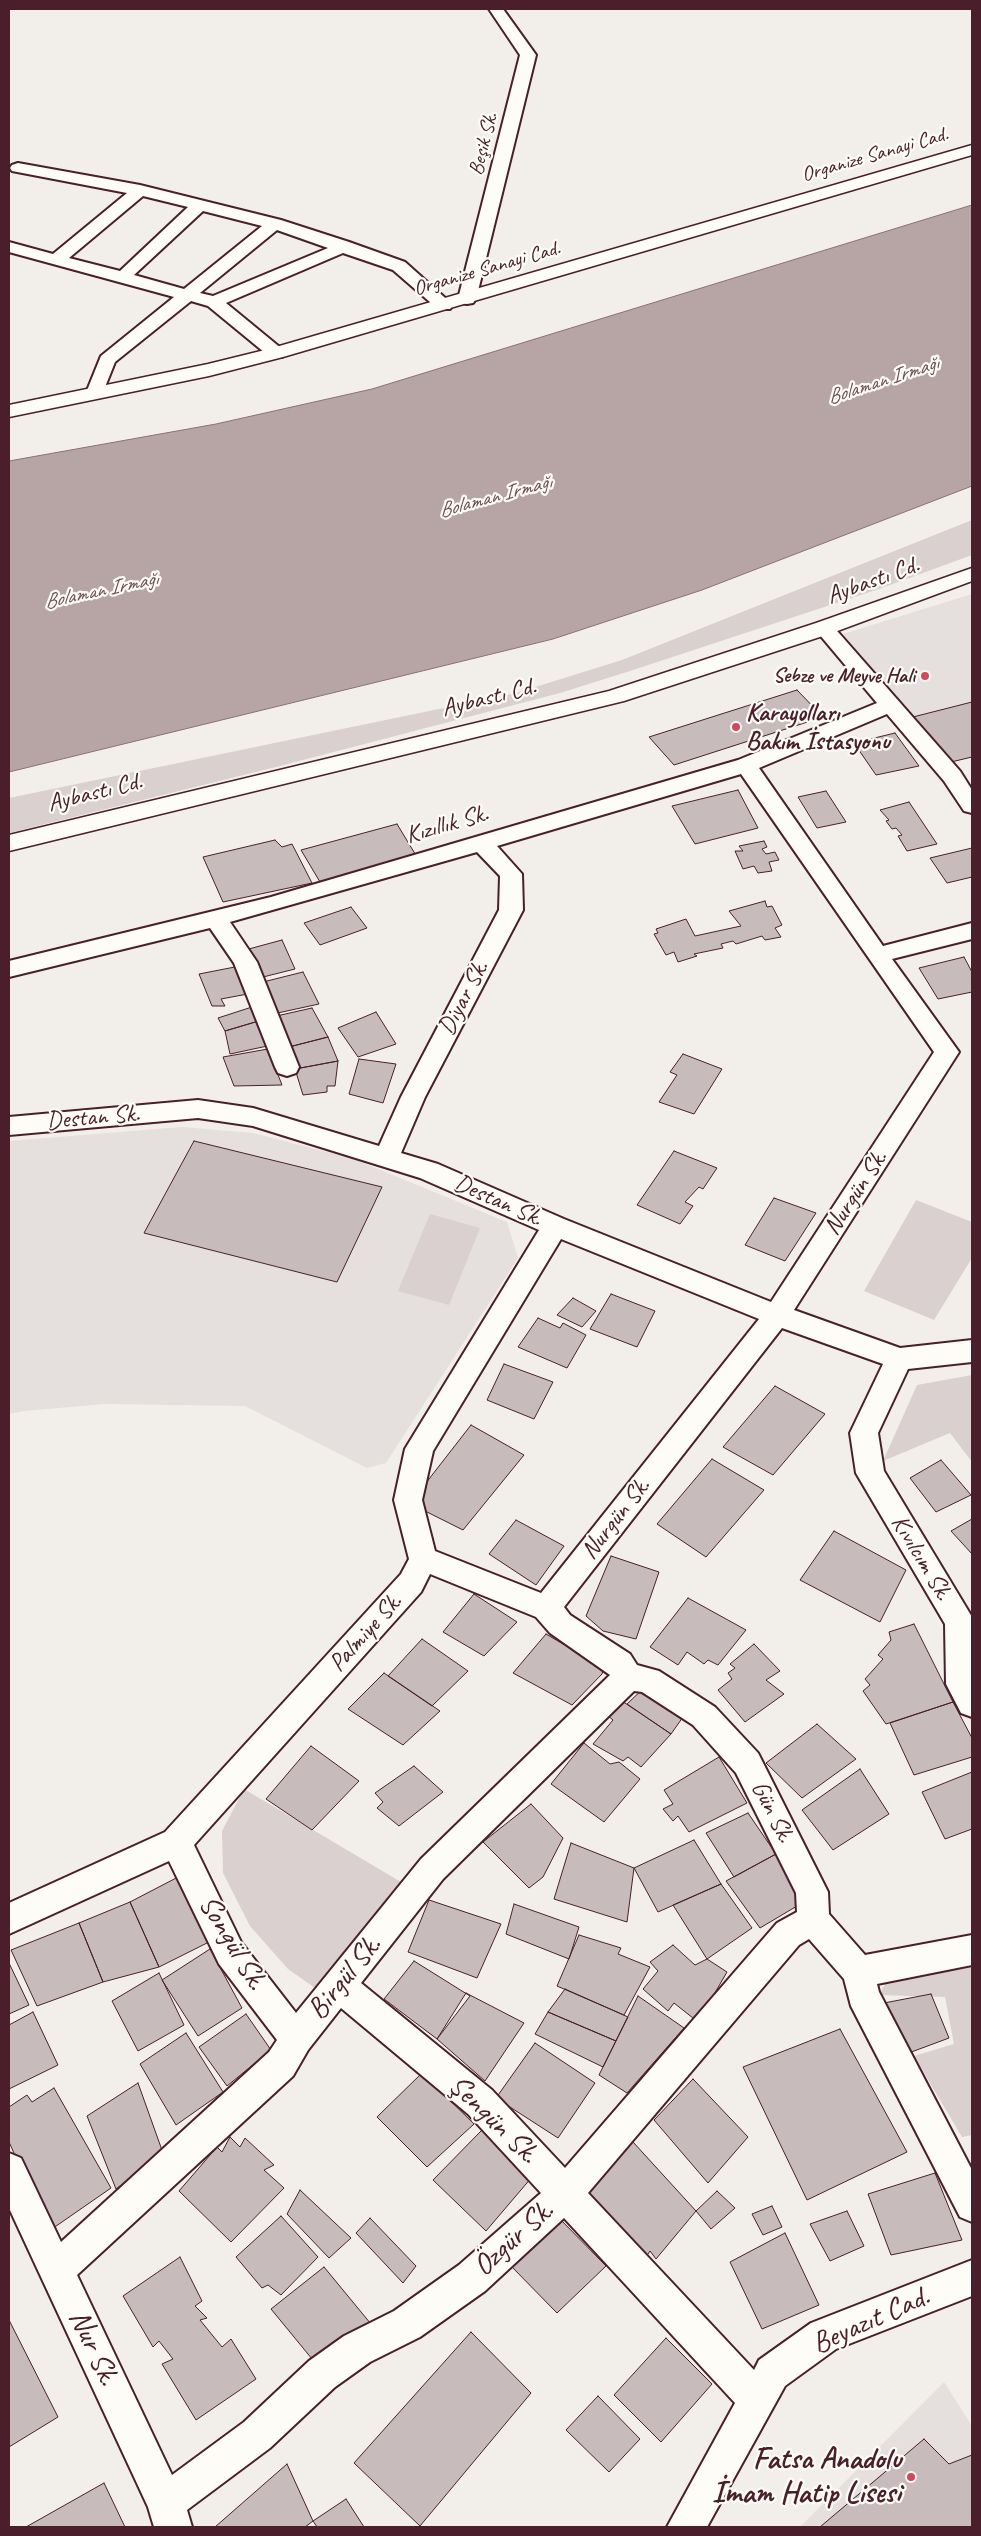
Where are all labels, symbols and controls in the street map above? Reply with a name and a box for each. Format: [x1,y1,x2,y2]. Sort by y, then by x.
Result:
street label: Beşik Sk. [464,110,504,178]
street label: Organize Sanayi Cad. [799,122,951,188]
street label: Organize Sanayi Cad. [411,236,563,302]
water label: Bolaman Irmağı [824,351,942,411]
water label: Bolaman Irmağı [436,470,554,524]
street label: Aybastı Cd. [823,550,923,612]
water label: Bolaman Irmağı [42,567,160,615]
place label: Sebze ve Meyve Hali [773,663,915,689]
marker: Sebze ve Meyve Hali [919,670,931,682]
street label: Aybastı Cd. [439,672,539,724]
place label: Karayolları Bakım İstasyonu [746,698,890,757]
marker: Karayolları Bakım İstasyonu [730,721,742,733]
street label: Aybastı Cd. [45,767,145,819]
street label: Kızıllık Sk. [402,799,492,851]
street label: Diyar Sk. [432,956,496,1040]
street label: Destan Sk. [45,1099,141,1137]
street label: Nurgün Sk. [818,1145,894,1241]
street label: Destan Sk. [449,1168,547,1234]
street label: Nurgün Sk. [575,1472,657,1566]
street label: Kıvılcım Sk. [884,1510,958,1606]
street label: Palmiye Sk. [323,1588,409,1678]
street label: Gün Sk. [744,1776,800,1848]
street label: Songül Sk. [190,1889,274,1997]
street label: Birgül Sk. [300,1929,390,2027]
street label: Şengün Sk. [440,2068,546,2172]
street label: Özgür Sk. [466,2194,562,2284]
street label: Beyazıt Cad. [807,2279,935,2363]
street label: Nur Sk. [60,2305,126,2391]
place label: Fatsa Anadolu İmam Hatip Lisesi [712,2442,901,2512]
marker: Fatsa Anadolu İmam Hatip Lisesi [905,2471,917,2483]

